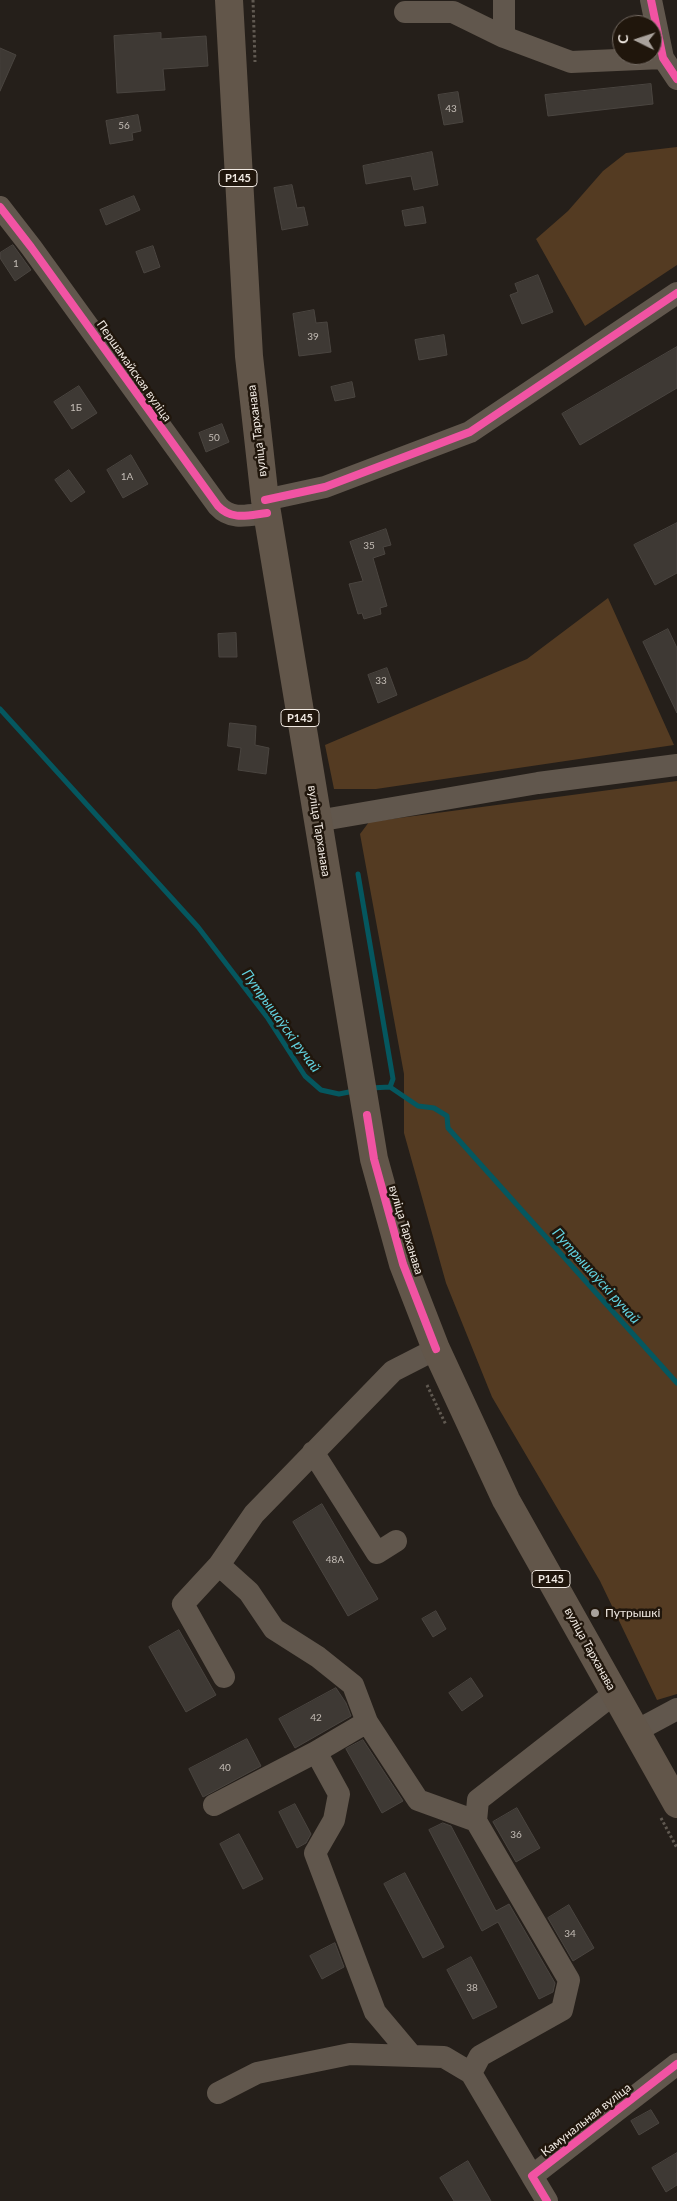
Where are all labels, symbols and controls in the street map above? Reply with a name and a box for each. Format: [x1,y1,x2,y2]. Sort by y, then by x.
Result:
north arrow [612,15,662,65]
text: С [614,34,631,44]
house number: 43 [445,103,457,115]
house number: 56 [118,120,130,132]
road number: Р145 [219,170,257,187]
house number: 1 [13,258,19,270]
street label: Першамайская вуліца [94,318,174,424]
house number: 39 [307,331,319,343]
street label: вуліца Тарханава [244,384,270,478]
house number: 1Б [70,402,82,414]
house number: 50 [208,432,220,444]
house number: 1А [121,471,133,483]
house number: 35 [363,540,375,552]
house number: 33 [375,675,387,687]
road number: Р145 [281,710,319,726]
street label: вуліца Тарханава [305,784,333,878]
water label: Путрышаўскі ручай [238,966,324,1076]
street label: вуліца Тарханава [386,1184,426,1276]
water label: Путрышаўскі ручай [549,1225,643,1327]
house number: 48А [326,1554,344,1566]
road number: Р145 [532,1570,570,1588]
street label: вуліца Тарханава [561,1605,619,1693]
place label: Путрышкі [605,1606,660,1620]
marker: Путрышкі [589,1607,601,1619]
house number: 42 [310,1712,322,1724]
house number: 40 [219,1762,231,1774]
house number: 36 [510,1829,522,1841]
house number: 34 [564,1928,576,1940]
house number: 38 [466,1982,478,1994]
street label: Камунальная вуліца [538,2080,634,2160]

